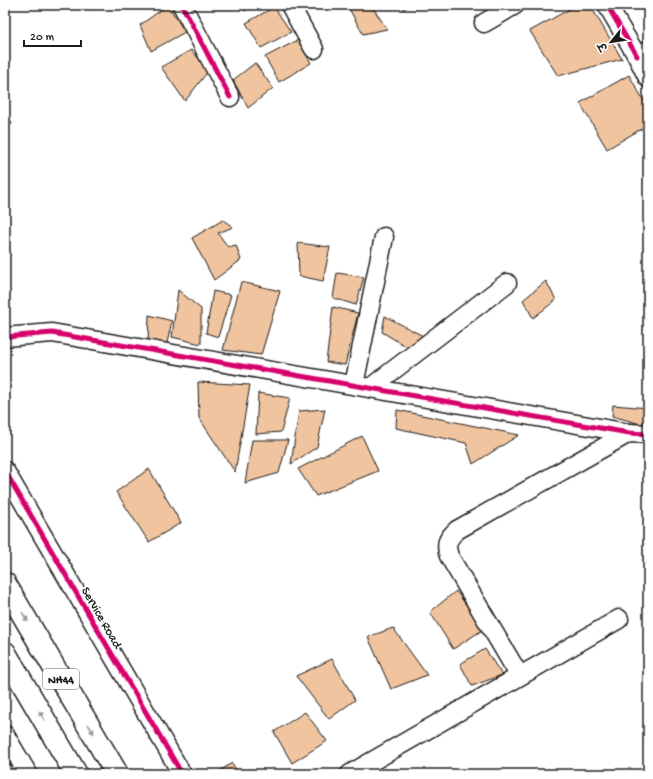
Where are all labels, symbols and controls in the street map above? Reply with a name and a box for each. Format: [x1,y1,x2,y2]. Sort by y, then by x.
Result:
scale bar [24,22,81,48]
north arrow [591,22,631,62]
text: 20 m [30,31,55,45]
text: उ [595,38,612,54]
street label: Service Road [77,585,125,653]
one-way arrow [21,611,28,623]
road number: NH44 [43,669,79,689]
one-way arrow [39,710,46,722]
one-way arrow [87,724,95,734]

